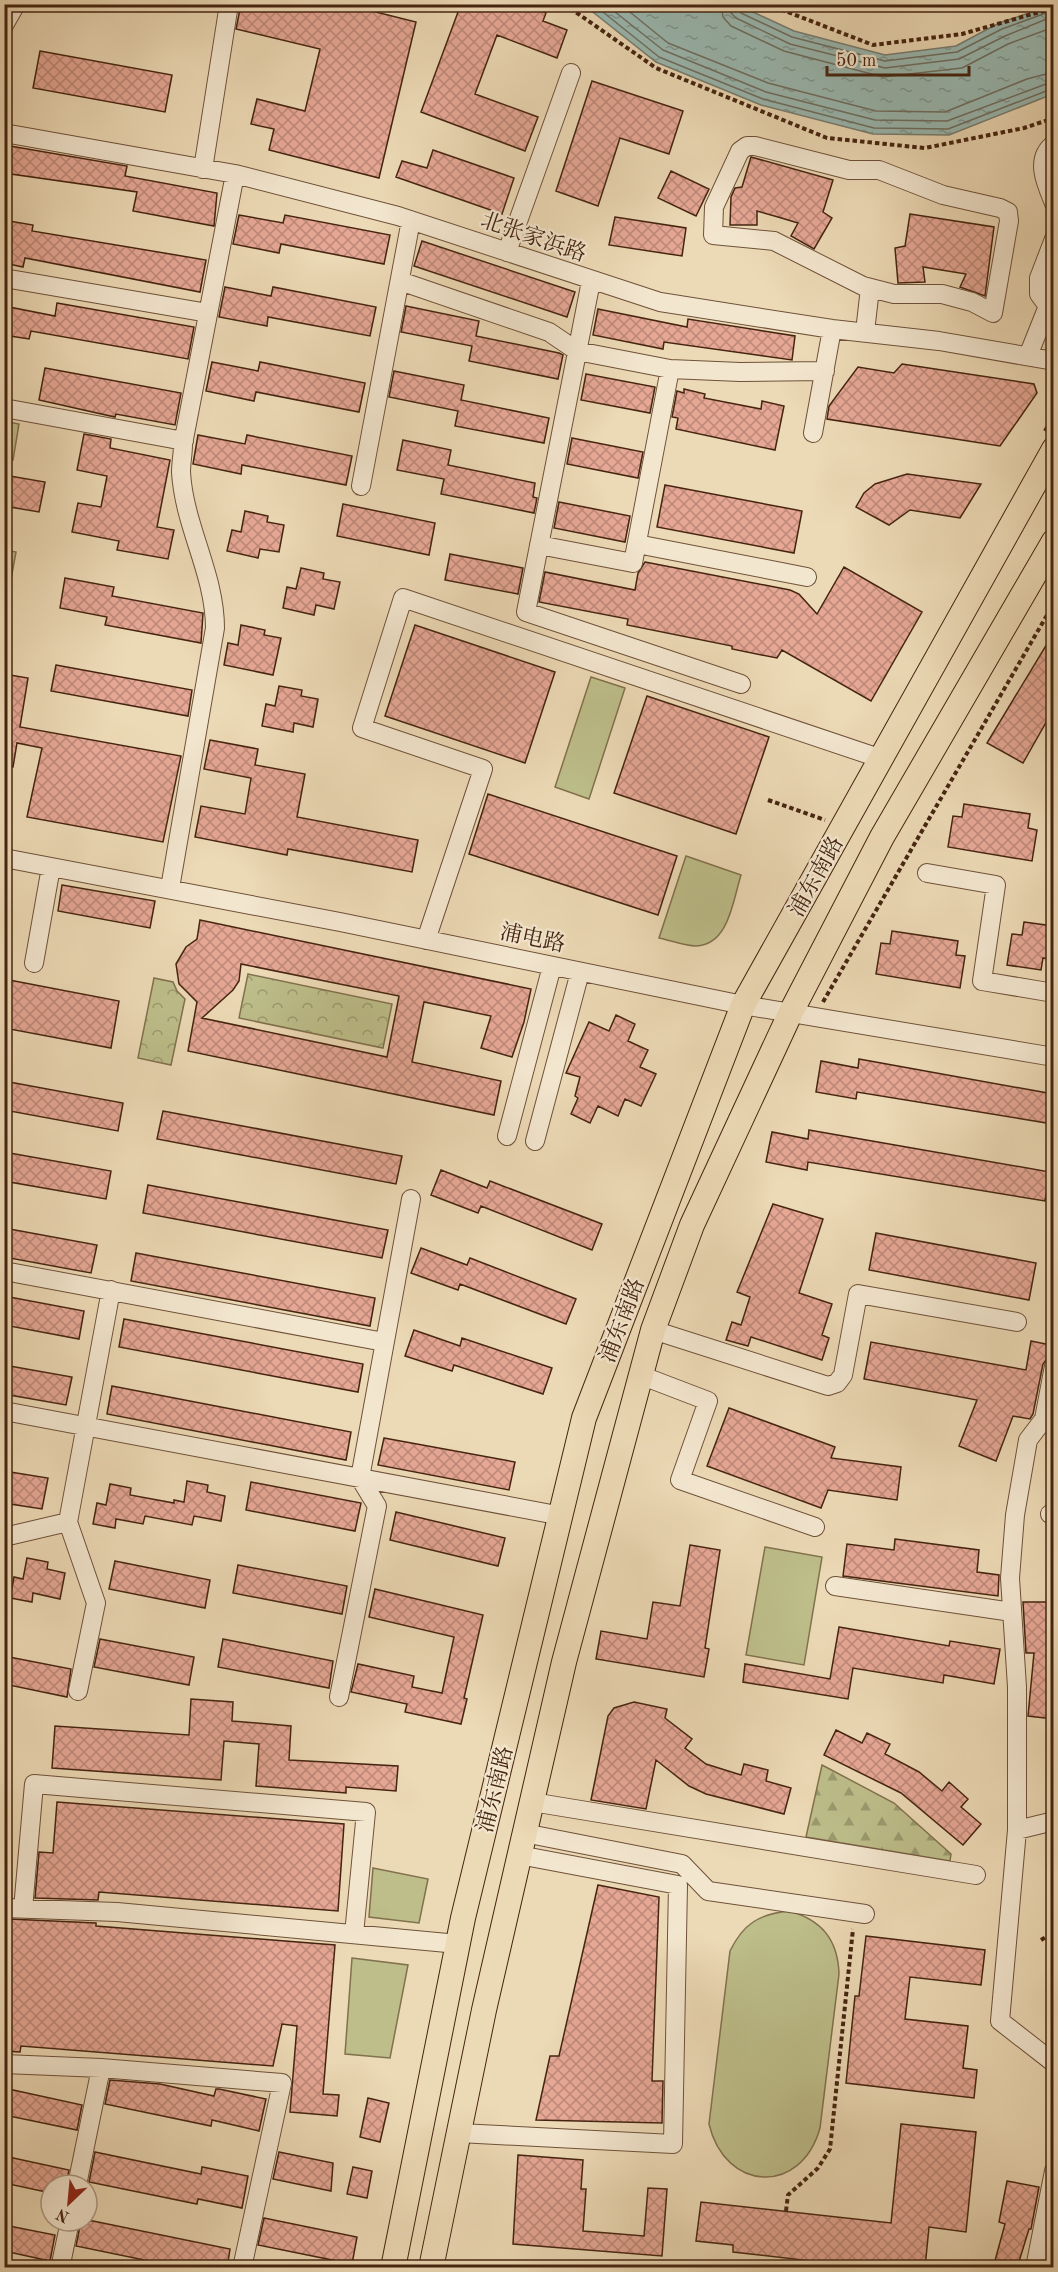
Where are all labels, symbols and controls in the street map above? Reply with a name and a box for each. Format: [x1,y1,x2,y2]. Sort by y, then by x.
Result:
scale bar [827,39,970,77]
text: 50 m [836,52,876,70]
street label: 北张家浜路 [478,208,590,266]
street label: 浦东南路 [784,832,848,921]
street label: 浦电路 [498,919,568,957]
street label: 浦东南路 [595,1275,649,1366]
street label: 浦东南路 [473,1744,517,1835]
north arrow [39,2173,99,2233]
text: N [54,2204,72,2225]

